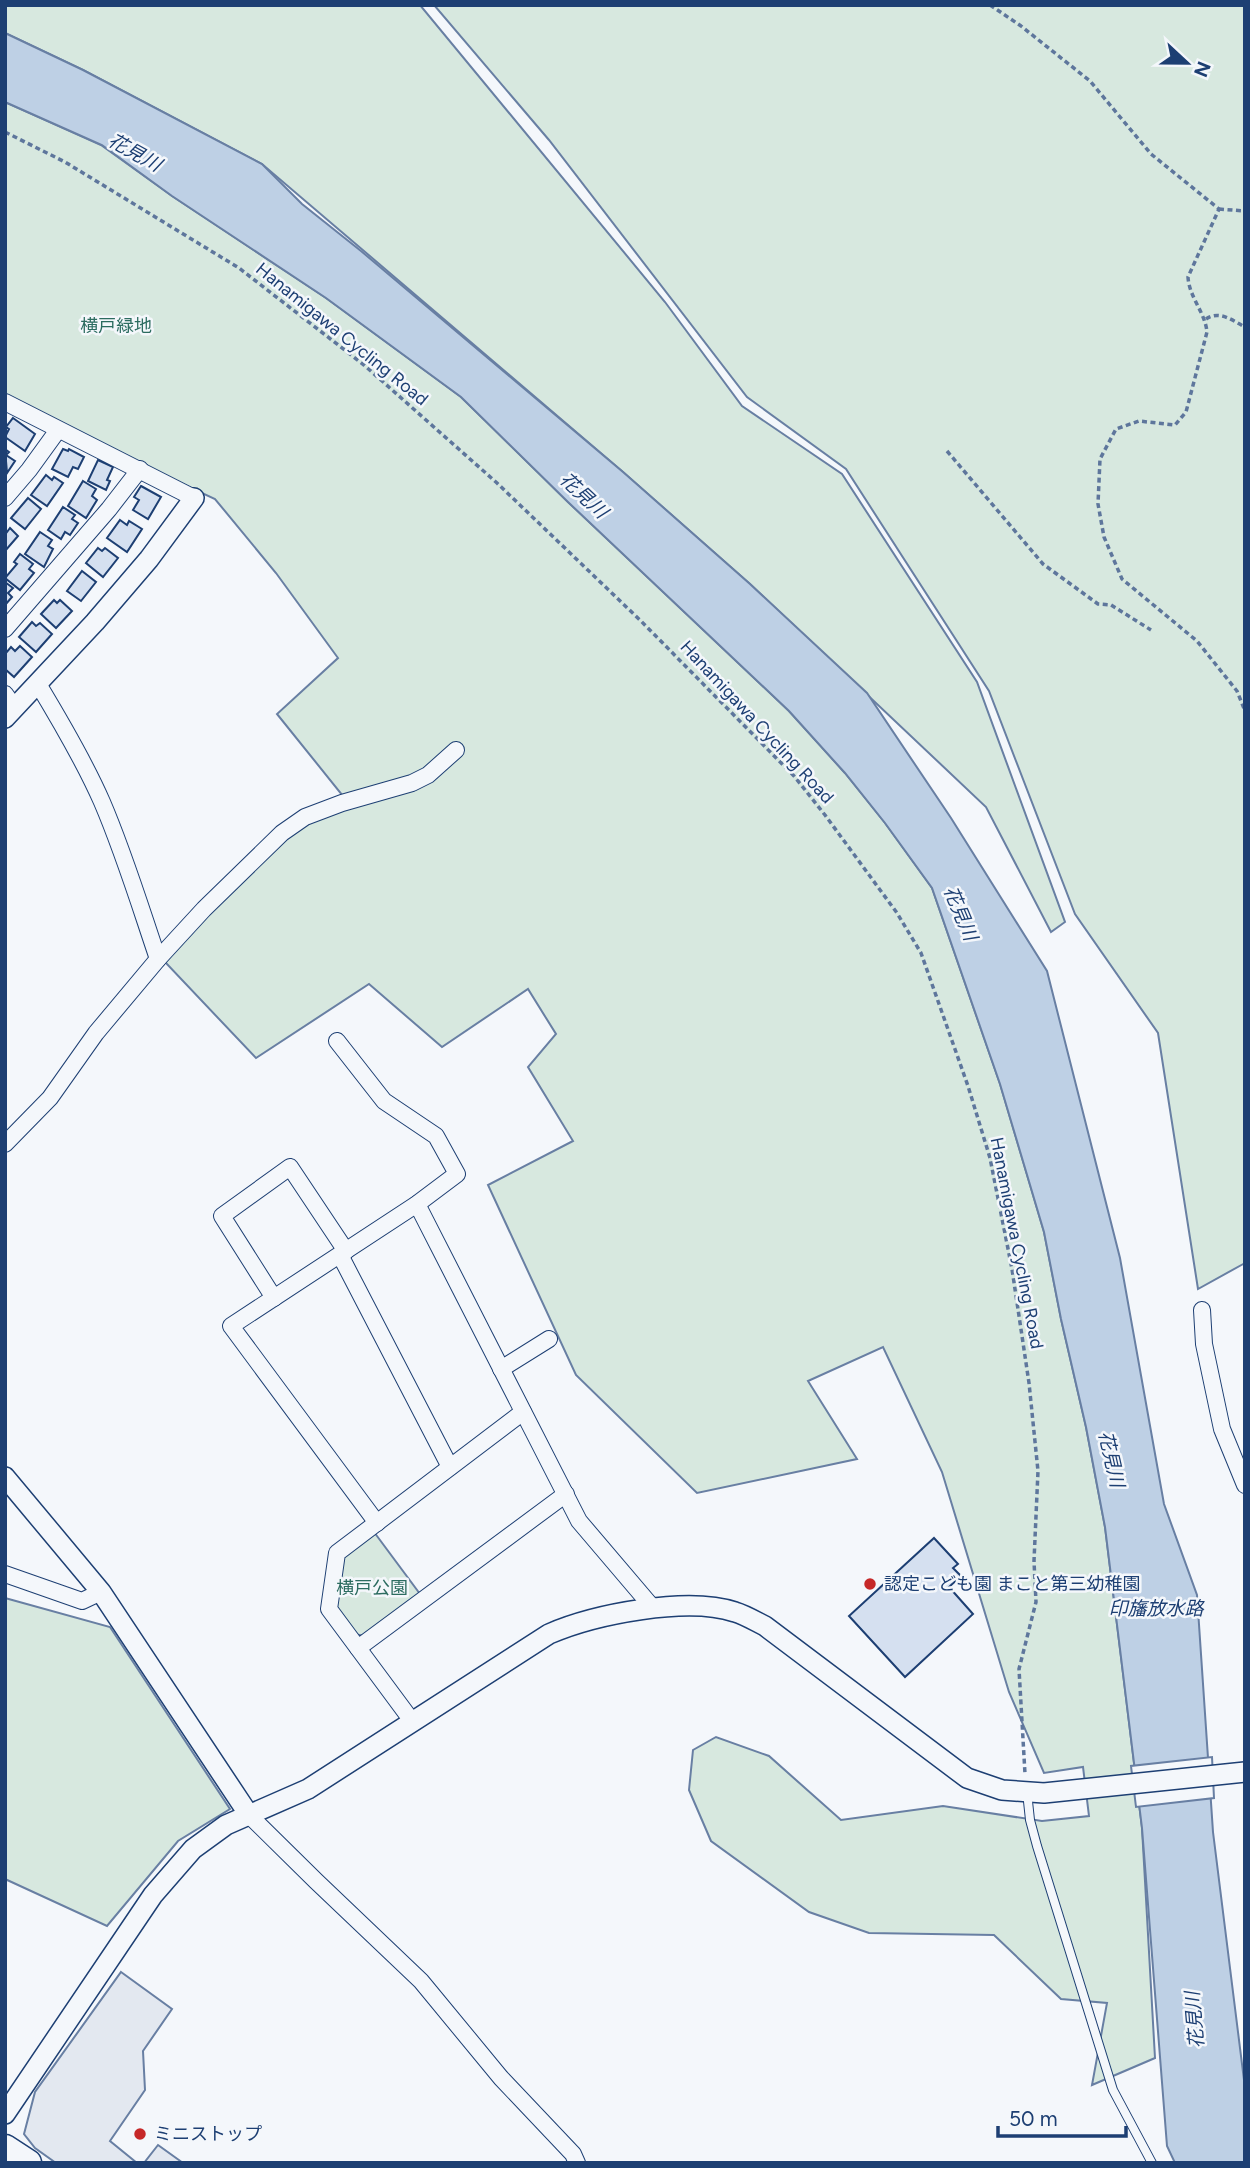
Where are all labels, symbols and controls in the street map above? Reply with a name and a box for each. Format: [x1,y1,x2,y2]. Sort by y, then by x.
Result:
north arrow [1152,28,1222,98]
text: N [1189,58,1216,80]
water label: 花見川 [104,129,167,177]
street label: Hanamigawa Cycling Road [251,258,433,410]
park label: 横戸緑地 [80,315,152,337]
water label: 花見川 [555,468,614,525]
street label: Hanamigawa Cycling Road [676,636,838,808]
water label: 花見川 [939,882,983,946]
street label: Hanamigawa Cycling Road [986,1135,1048,1351]
water label: 花見川 [1094,1429,1130,1491]
place label: 認定こども園 まこと第三幼稚園 [884,1573,1140,1595]
marker: 認定こども園 まこと第三幼稚園 [862,1576,878,1592]
park label: 横戸公園 [336,1577,408,1599]
water label: 印旛放水路 [1108,1597,1205,1620]
water label: 花見川 [1180,1989,1208,2049]
scale bar [998,2094,1126,2138]
text: 50 m [1009,2106,1058,2131]
place label: ミニストップ [154,2123,262,2145]
marker: ミニストップ [132,2126,148,2142]

